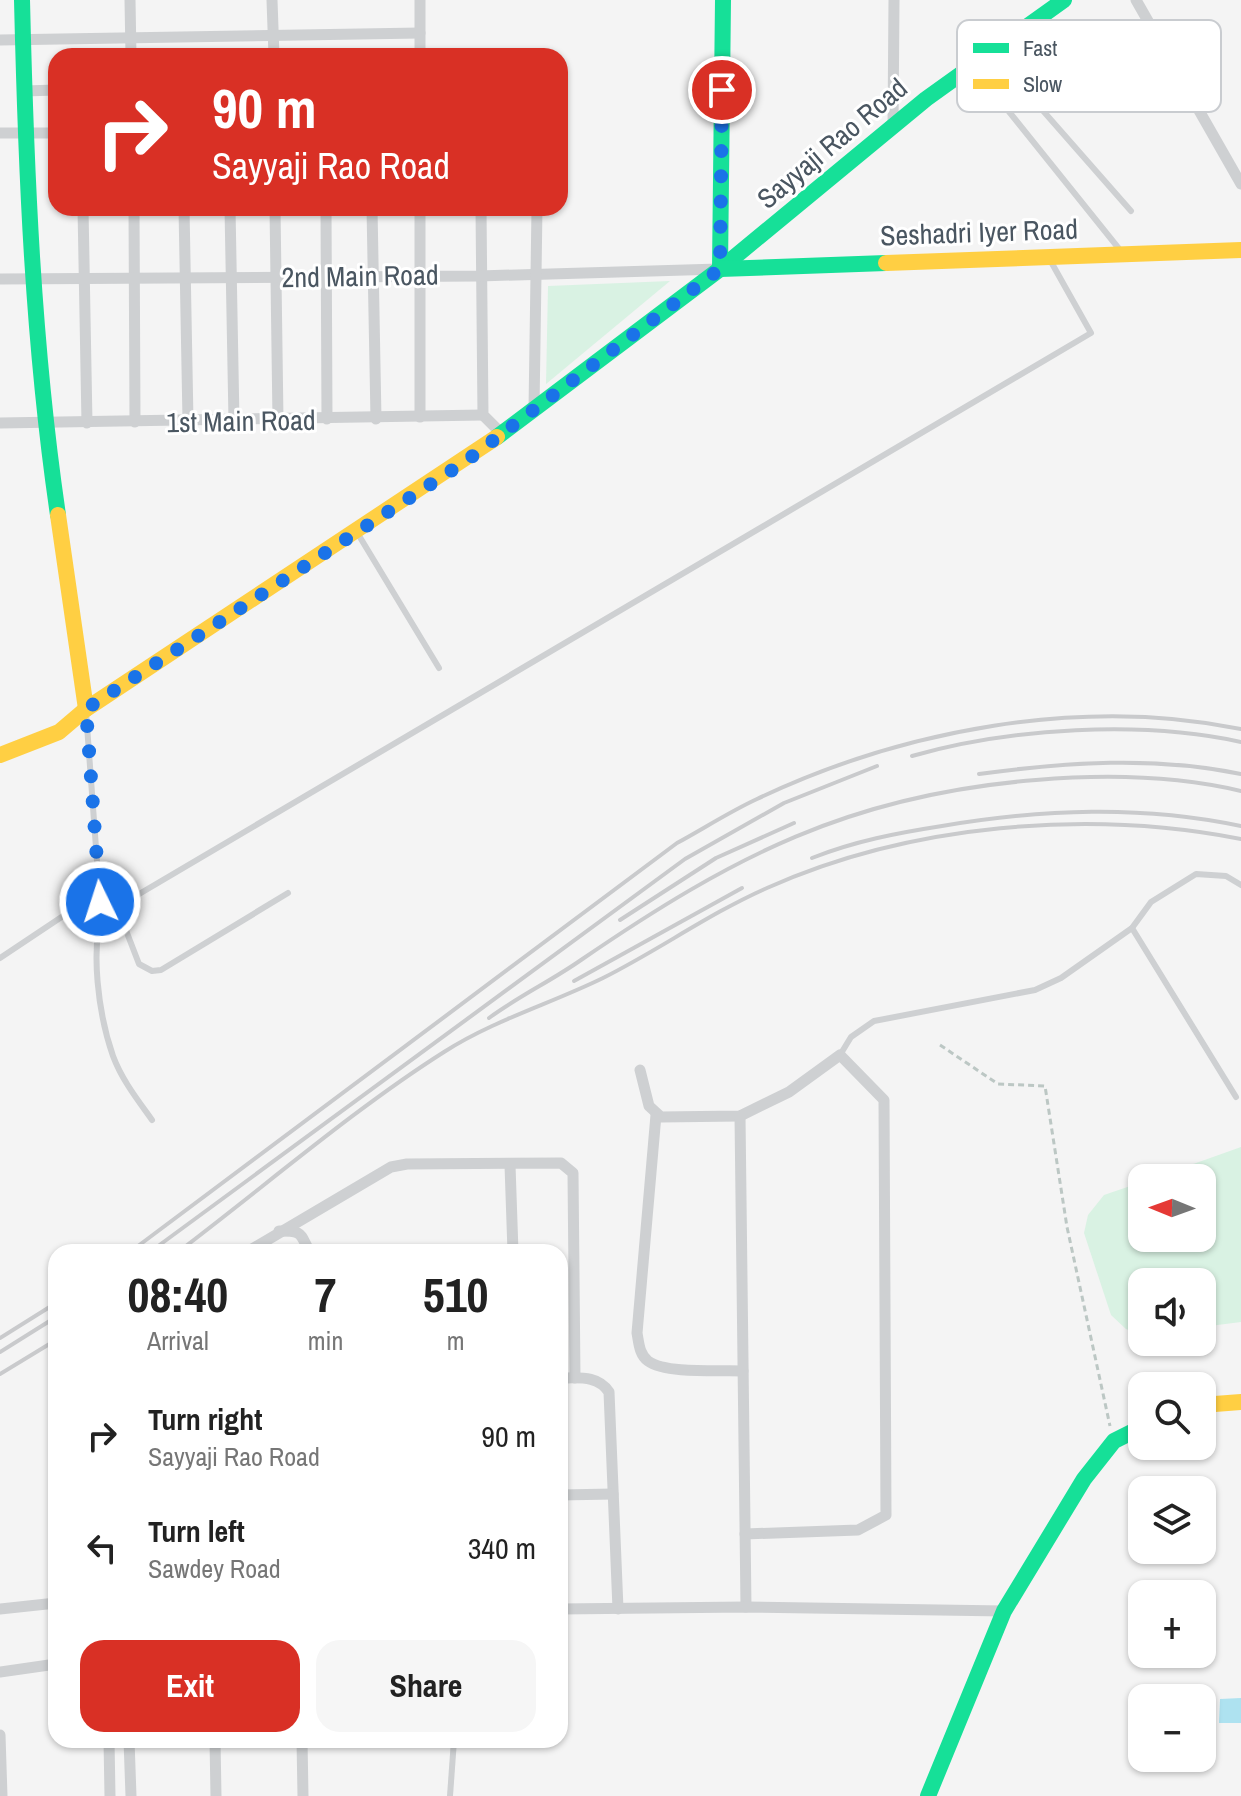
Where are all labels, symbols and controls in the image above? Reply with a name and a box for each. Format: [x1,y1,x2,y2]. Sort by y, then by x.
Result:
legend [957,20,1221,112]
text: Fast [1023,33,1057,63]
pin [688,56,756,124]
icon: arrive [700,68,744,112]
street label: Sayyaji Rao Road [749,69,915,217]
text: Slow [1023,69,1062,99]
text: 90 m [212,70,317,145]
icon: right [80,80,184,184]
text: Sayyaji Rao Road [212,142,450,190]
street label: Seshadri Iyer Road [879,210,1079,254]
street label: 2nd Main Road [281,256,439,296]
street label: 1st Main Road [166,401,316,441]
position arrow [58,860,142,944]
north arrow [1128,1164,1216,1252]
map controls [1128,1164,1216,1772]
text: 08:40 [128,1262,228,1327]
text: 7 [315,1262,336,1327]
text: 510 [423,1262,488,1327]
button: sound [1128,1268,1216,1356]
text: Arrival [147,1323,209,1358]
text: min [308,1323,343,1358]
text: m [447,1323,465,1358]
button: search [1128,1372,1216,1460]
text: Turn right [148,1399,262,1439]
icon: right [80,1414,124,1458]
text: 90 m [481,1416,536,1456]
text: Sayyaji Rao Road [148,1439,320,1474]
button: layers [1128,1476,1216,1564]
text: Turn left [148,1511,245,1551]
icon: left [80,1526,124,1570]
text: 340 m [468,1528,536,1568]
text: Sawdey Road [148,1551,281,1586]
button: + [1128,1580,1216,1668]
button: Exit [80,1640,300,1732]
button: Share [316,1640,536,1732]
button: − [1128,1684,1216,1772]

